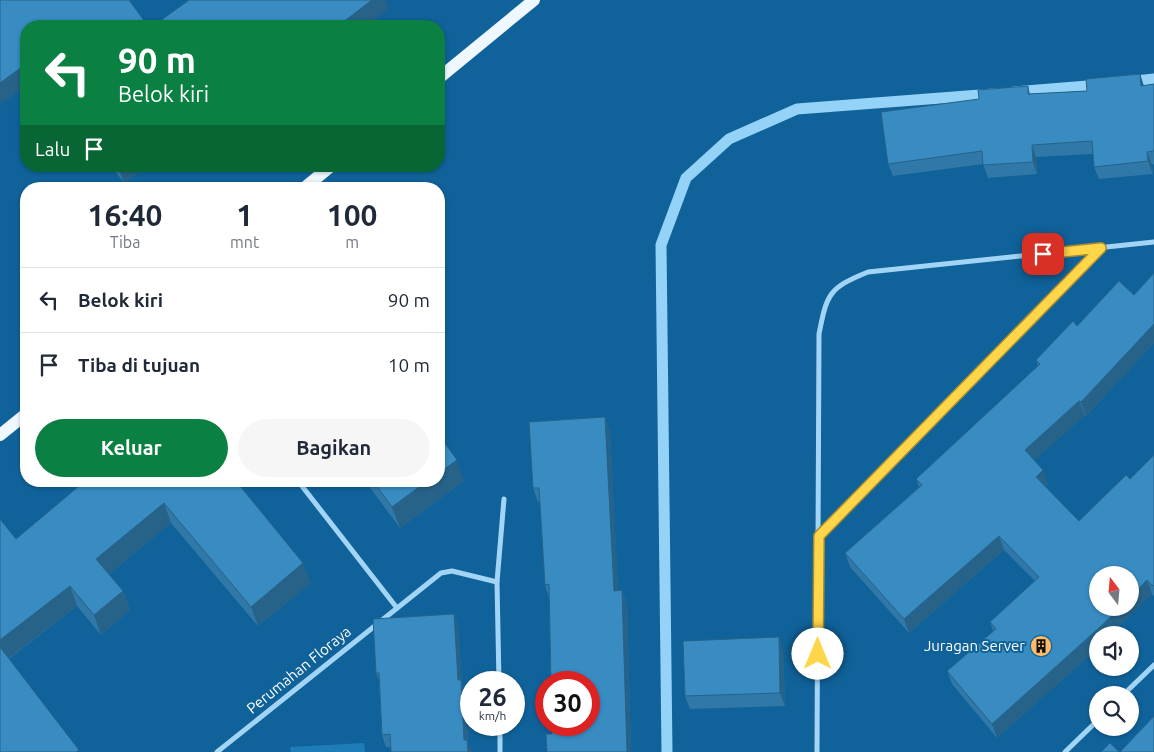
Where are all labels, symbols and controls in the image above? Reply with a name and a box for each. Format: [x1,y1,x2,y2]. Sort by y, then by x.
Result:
icon: left [35,40,100,105]
text: 90 m [118,40,196,80]
text: Belok kiri [118,81,209,106]
icon: arrive [80,135,108,163]
text: Lalu [35,138,70,160]
text: 16:40 [87,198,163,232]
text: 1 [236,198,253,232]
text: 100 [327,198,378,232]
text: Tiba [110,233,140,251]
text: mnt [230,233,259,251]
text: m [345,233,359,251]
pin [1022,233,1064,275]
icon: arrive [1029,240,1057,268]
icon: left [35,286,63,314]
text: Belok kiri [78,289,163,311]
text: 90 m [388,289,430,311]
icon: arrive [35,351,63,379]
text: Tiba di tujuan [78,354,200,376]
text: 10 m [388,354,430,376]
button: Keluar [35,419,228,477]
button: Bagikan [238,419,430,477]
north arrow [1089,566,1139,616]
map controls [1089,566,1139,736]
street label: Perumahan Floraya [243,622,354,717]
button: sound [1089,626,1139,676]
position arrow [791,627,843,679]
building icon: Juragan Server [1029,634,1053,658]
place label: Juragan Server [924,637,1025,654]
speed limit sign: 30 [535,671,600,736]
text: 26 [478,683,507,711]
button: search [1089,686,1139,736]
text: km/h [479,709,506,722]

